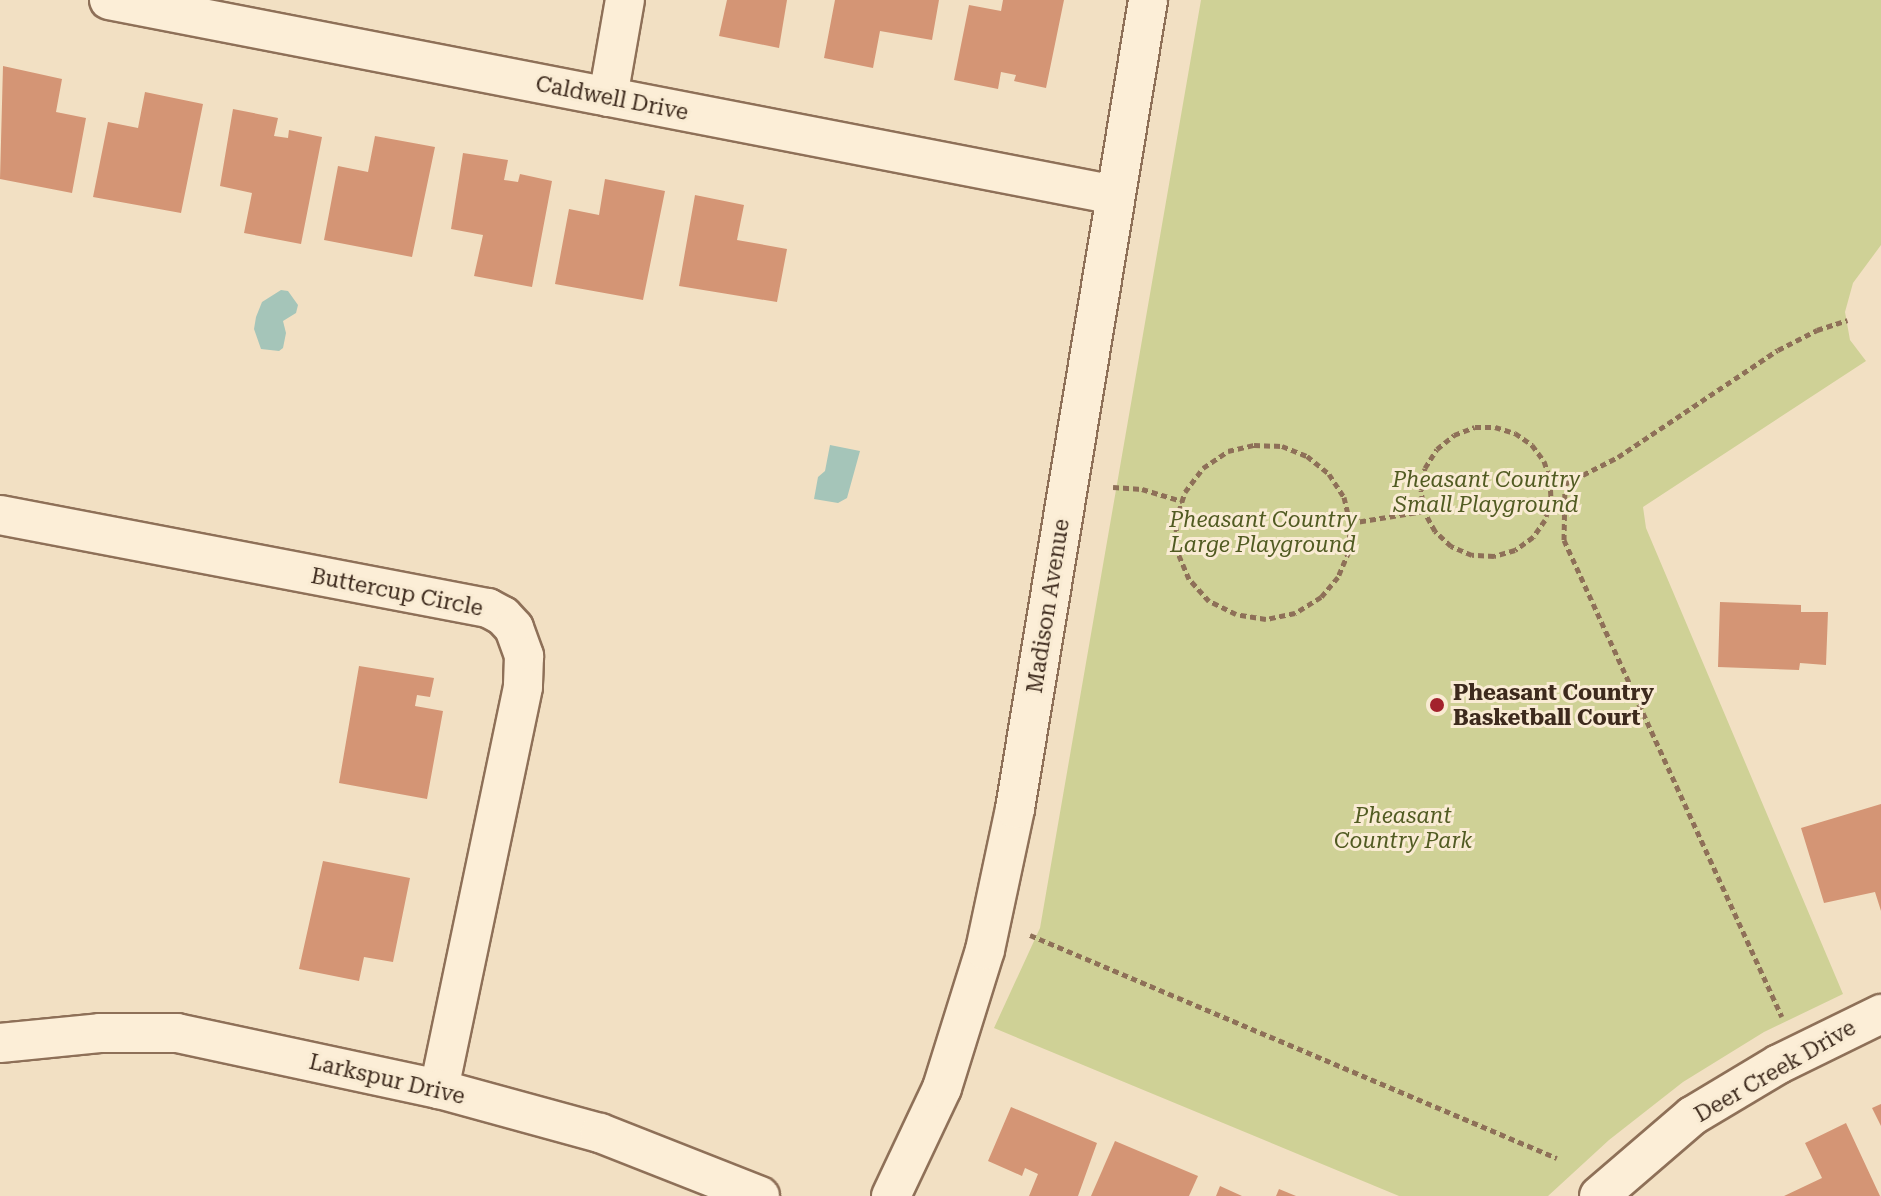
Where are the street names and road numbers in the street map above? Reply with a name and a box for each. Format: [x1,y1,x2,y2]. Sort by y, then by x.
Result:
street label: Caldwell Drive [533,70,691,126]
street label: Madison Avenue [1021,517,1075,695]
street label: Buttercup Circle [309,562,485,622]
street label: Deer Creek Drive [1690,1014,1860,1128]
street label: Larkspur Drive [307,1048,467,1110]

